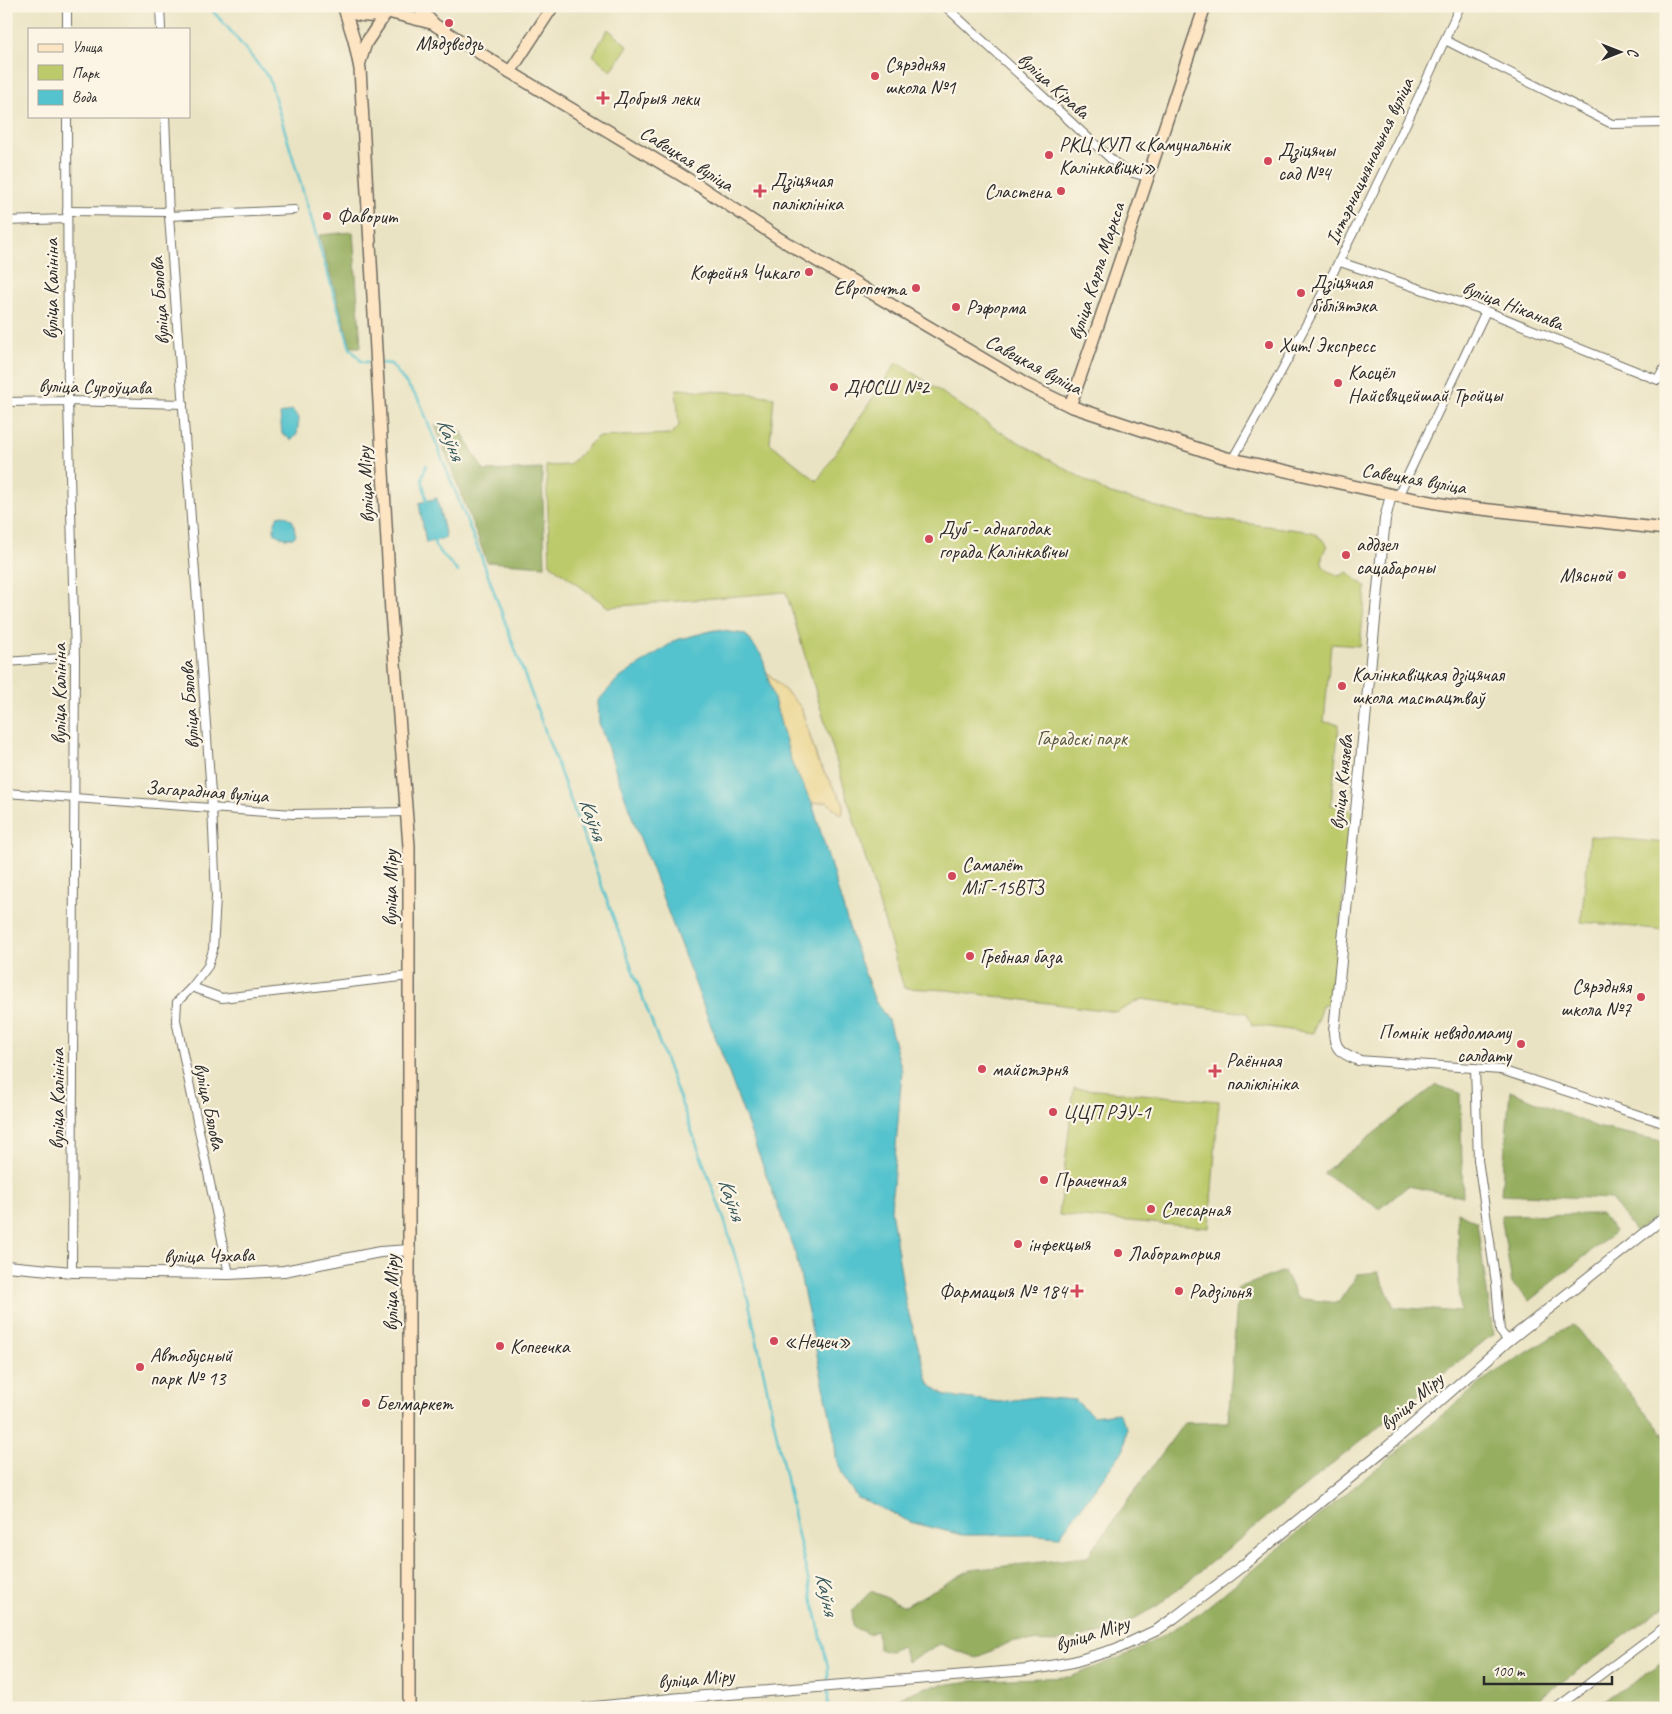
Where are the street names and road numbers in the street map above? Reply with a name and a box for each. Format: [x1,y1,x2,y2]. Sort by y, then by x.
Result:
street label: вуліца Кірава [1013,47,1096,125]
street label: Інтэрнацыянальная вуліца [1320,73,1420,249]
street label: Савецкая вуліца [635,120,739,198]
street label: вуліца Карла Маркса [1063,198,1131,343]
street label: вуліца Калініна [39,237,64,339]
street label: вуліца Бялова [144,255,175,346]
street label: вуліца Ніканава [1459,275,1568,337]
street label: Савецкая вуліца [981,329,1087,401]
street label: вуліца Суроўцава [38,373,154,400]
street label: вуліца Міру [351,444,380,524]
street label: Савецкая вуліца [1360,457,1469,500]
street label: вуліца Калініна [47,642,72,744]
street label: вуліца Бялова [174,659,205,750]
street label: вуліца Князева [1324,732,1359,831]
street label: Загарадная вуліца [145,775,271,808]
street label: вуліца Міру [378,848,403,926]
street label: вуліца Калініна [45,1047,70,1149]
street label: вуліца Бялова [188,1060,231,1153]
street label: вуліца Чэхава [164,1242,256,1269]
street label: вуліца Міру [379,1253,404,1331]
street label: вуліца Міру [1374,1365,1450,1436]
street label: вуліца Міру [1052,1609,1134,1657]
street label: вуліца Міру [657,1663,737,1694]

